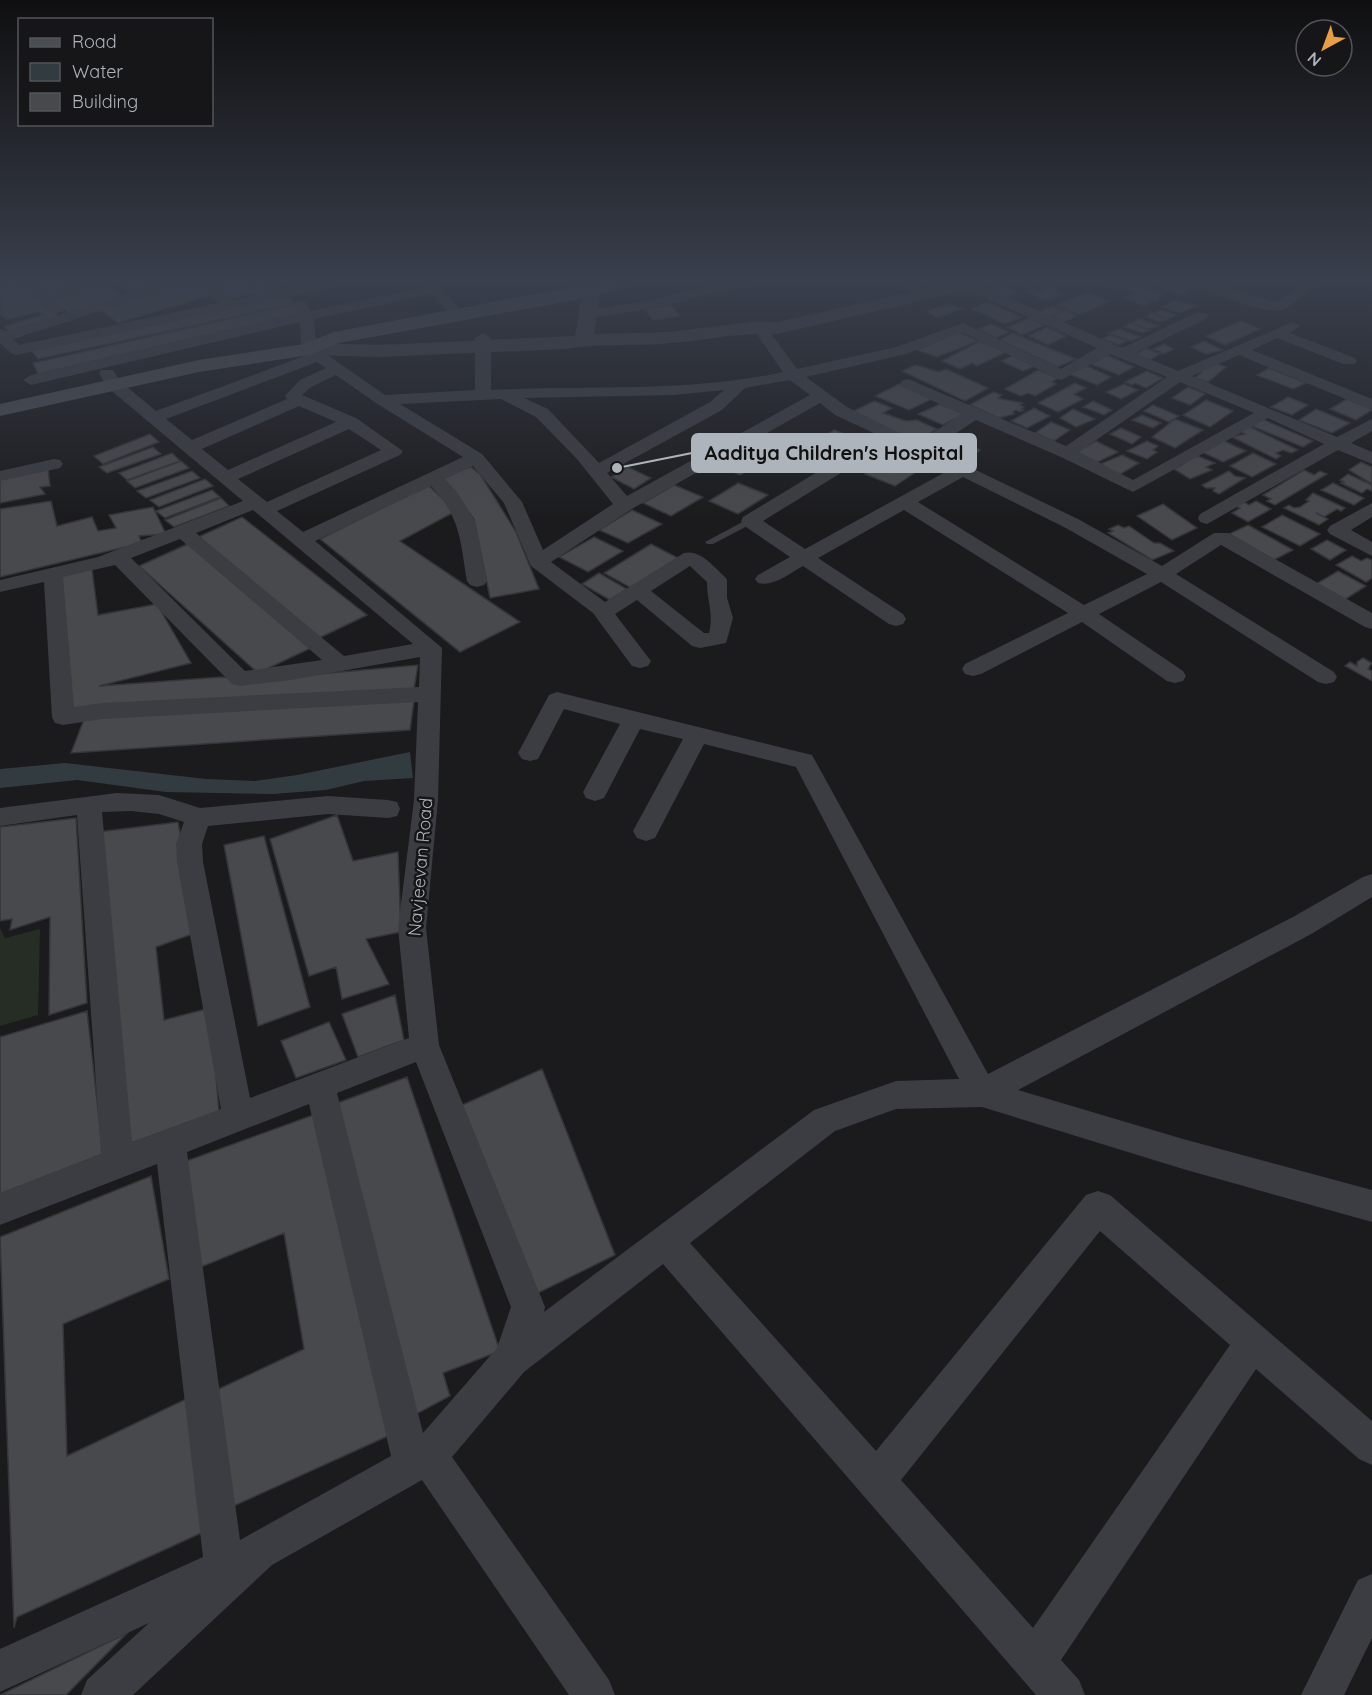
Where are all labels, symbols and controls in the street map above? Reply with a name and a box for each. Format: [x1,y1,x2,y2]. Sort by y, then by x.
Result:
legend [18,18,213,126]
north arrow [1294,18,1354,78]
text: Road [72,30,117,53]
text: N [1303,48,1325,71]
text: Water [72,60,123,83]
text: Building [72,90,138,113]
callout: Aaditya Children's Hospital [692,434,976,472]
text: Aaditya Children's Hospital [704,440,964,465]
street label: Navjeevan Road [402,797,438,937]

